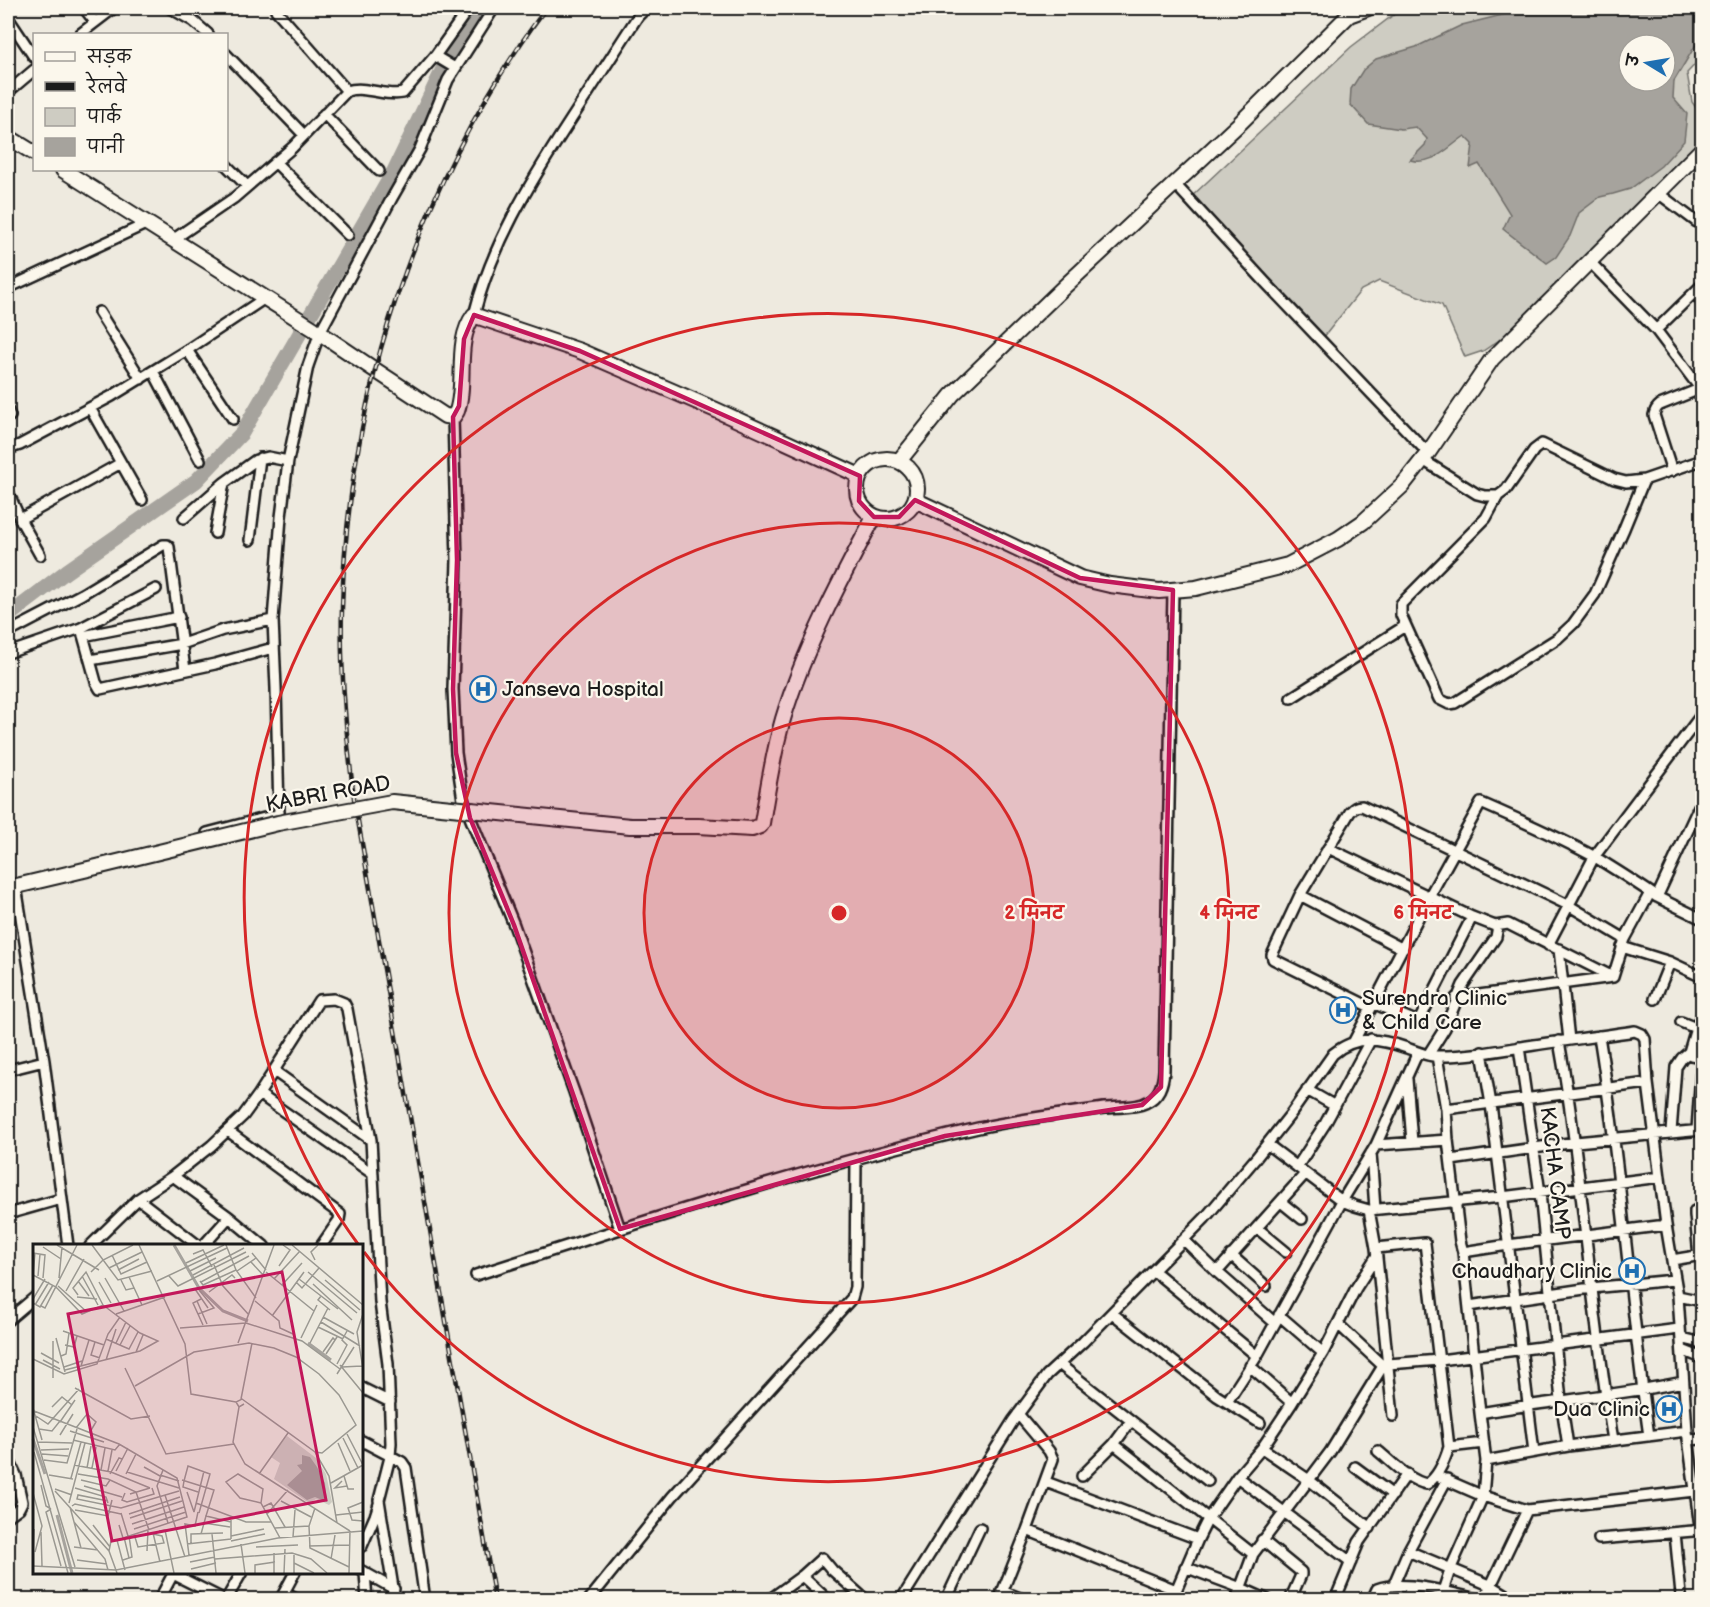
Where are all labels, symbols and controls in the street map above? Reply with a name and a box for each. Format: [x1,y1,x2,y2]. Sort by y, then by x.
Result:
legend [33,33,228,171]
north arrow [1617,33,1677,93]
text: सड़क [86,47,132,68]
text: उ [1623,52,1644,69]
text: रेलवे [85,71,128,98]
text: पार्क [86,103,122,128]
text: पानी [86,133,125,158]
hospital icon: Janseva Hospital [468,674,498,704]
place label: Janseva Hospital [502,677,664,702]
street label: KABRI ROAD [264,771,392,817]
text: 2 मिनट [1004,898,1066,924]
text: 4 मिनट [1199,898,1261,924]
text: 6 मिनट [1393,898,1455,924]
centre of rings [829,903,849,923]
place label: Surendra Clinic & Child Care [1362,986,1507,1035]
hospital icon: Surendra Clinic & Child Care [1328,995,1358,1025]
street label: KACHA CAMP [1534,1105,1576,1241]
inset map [33,1244,363,1574]
hospital icon: Chaudhary Clinic [1617,1256,1647,1286]
place label: Chaudhary Clinic [1451,1259,1612,1284]
hospital icon: Dua Clinic [1654,1394,1684,1424]
place label: Dua Clinic [1553,1397,1650,1422]

